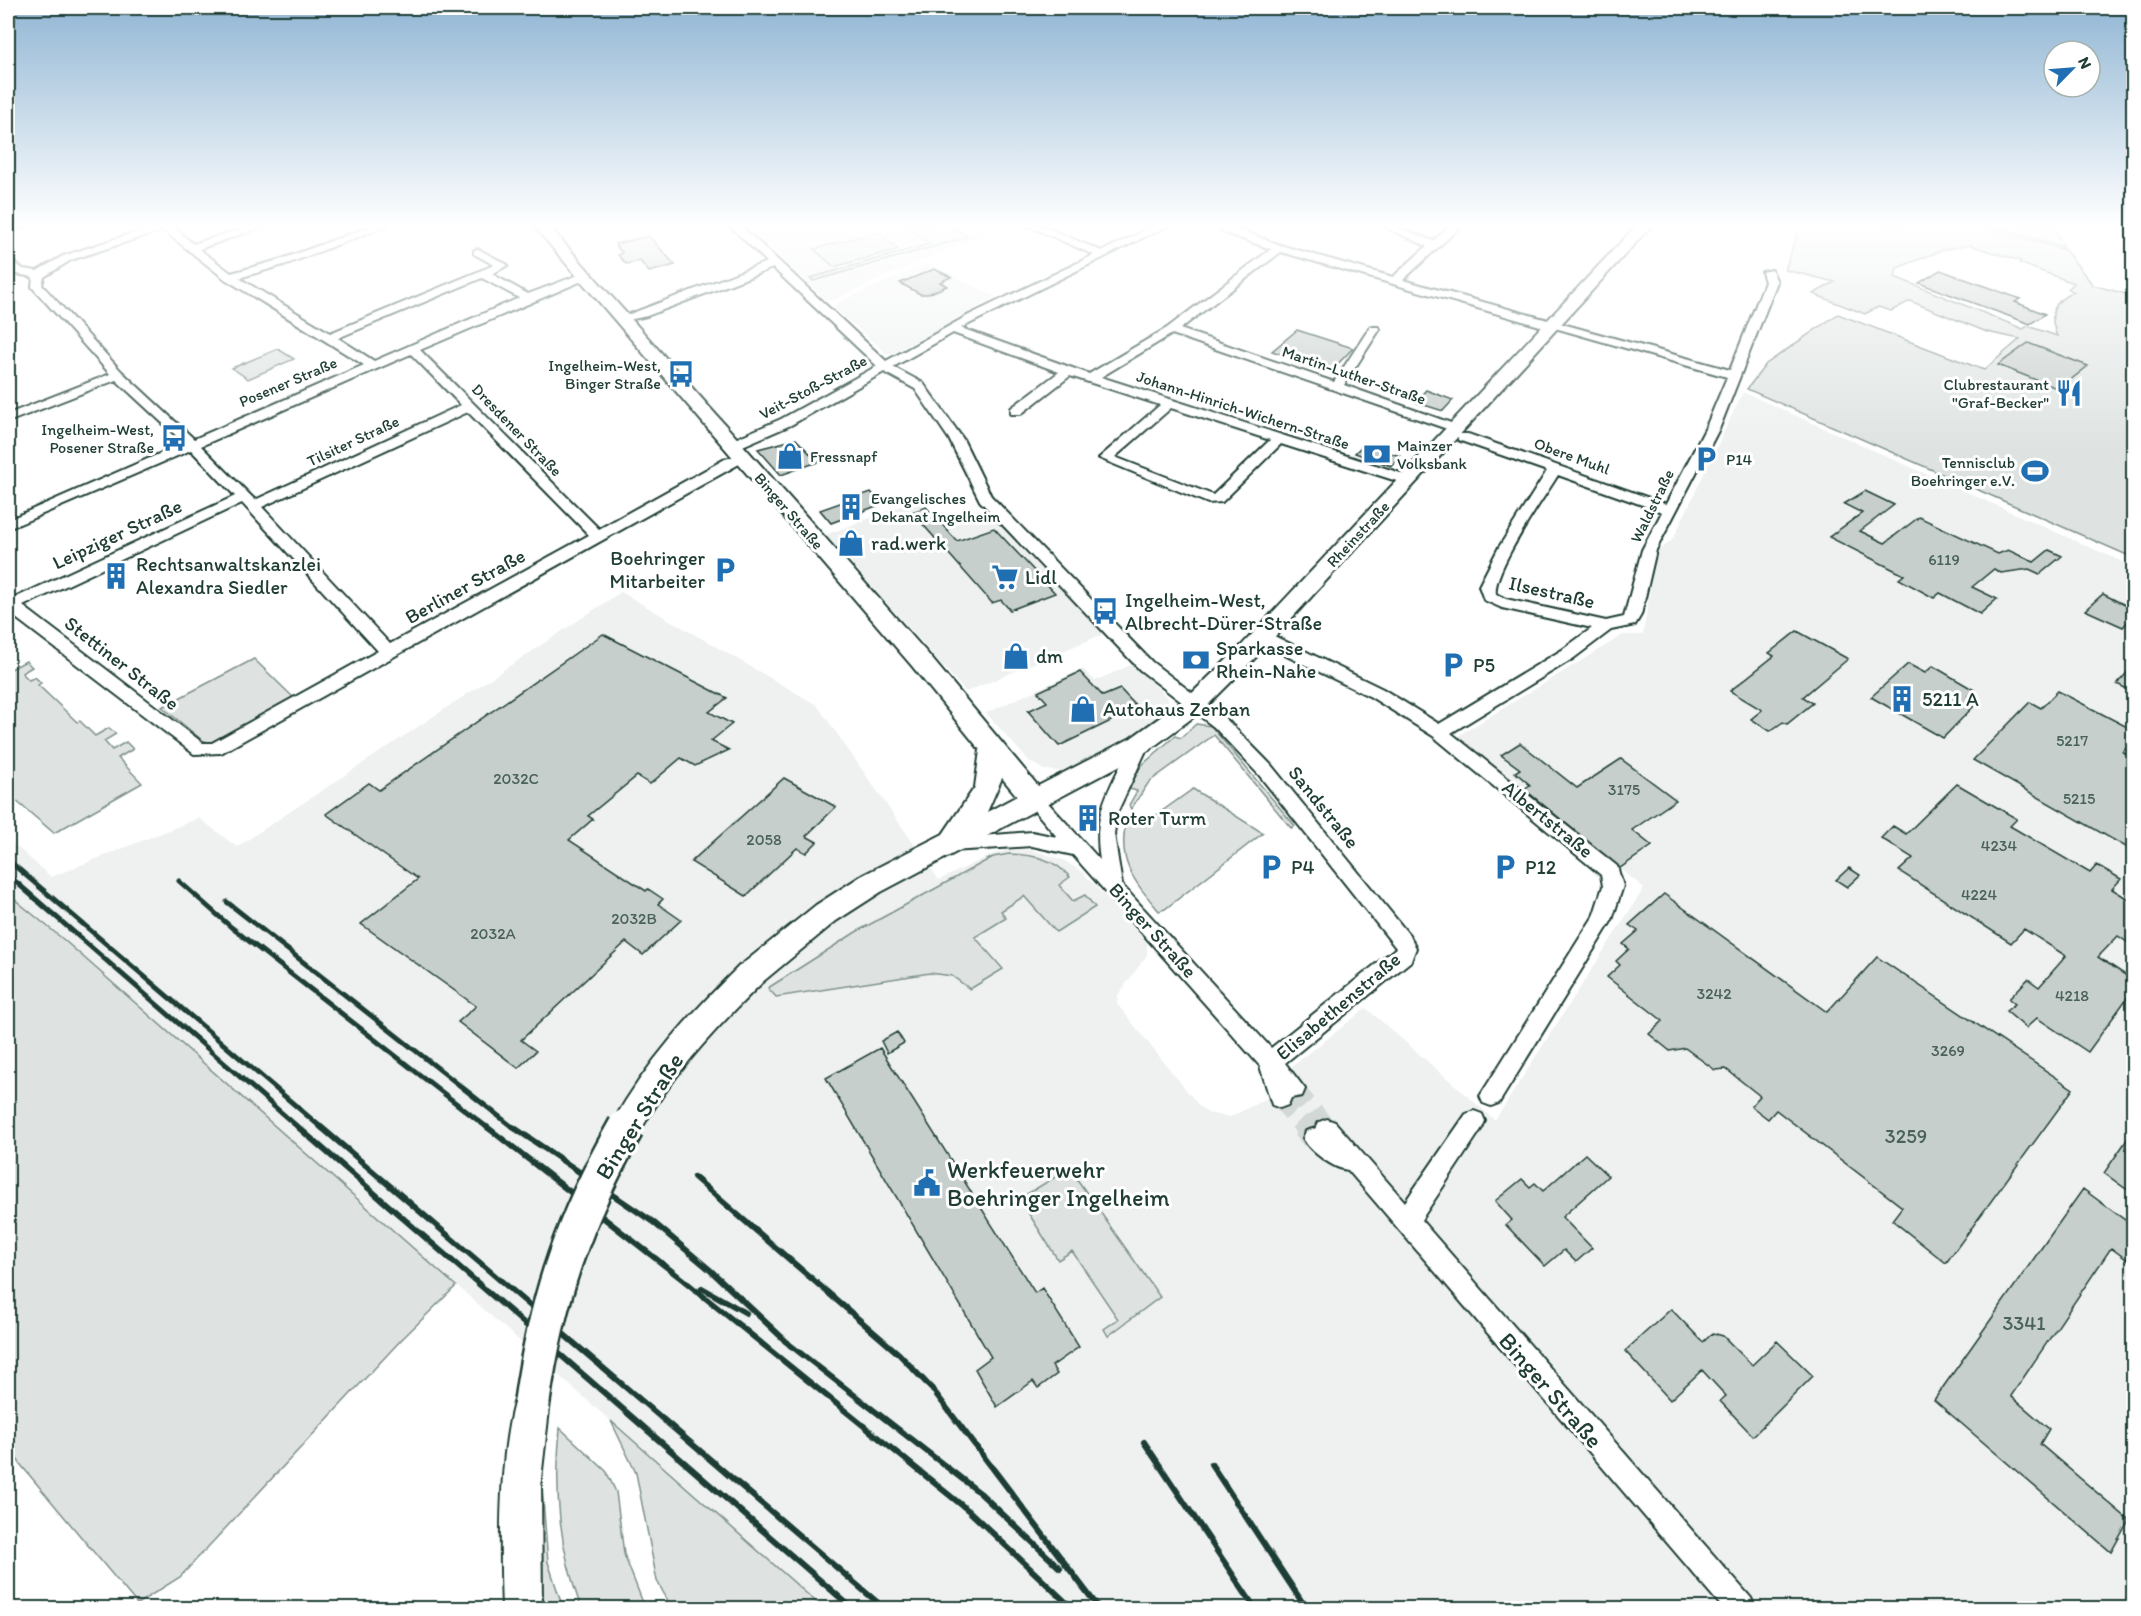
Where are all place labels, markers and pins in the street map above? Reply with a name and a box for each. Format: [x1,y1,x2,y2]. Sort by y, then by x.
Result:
place label: Ingelheim-West, Binger Straße [548,356,661,393]
bus stop icon: Ingelheim-West, Binger Straße [666,359,696,389]
place label: Clubrestaurant "Graf-Becker" [1944,375,2049,412]
restaurant icon: Clubrestaurant "Graf-Becker" [2054,378,2084,408]
place label: Ingelheim-West, Posener Straße [41,420,154,457]
bus stop icon: Ingelheim-West, Posener Straße [159,423,189,453]
place label: Mainzer Volksbank [1397,436,1468,473]
bank icon: Mainzer Volksbank [1362,439,1392,469]
shop icon: Fressnapf [775,441,805,471]
parking icon: P14 [1691,444,1721,474]
place label: Fressnapf [810,447,878,466]
place label: P14 [1726,450,1753,469]
place label: Tennisclub Boehringer e.V. [1911,453,2015,490]
sports icon: Tennisclub Boehringer e.V. [2020,456,2050,486]
place label: Evangelisches Dekanat Ingelheim [871,489,1000,526]
building icon: Evangelisches Dekanat Ingelheim [836,492,866,522]
shop icon: rad.werk [836,528,866,558]
place label: rad.werk [871,531,946,555]
place label: Boehringer Mitarbeiter [609,546,705,593]
place label: Rechtsanwaltskanzlei Alexandra Siedler [136,552,321,599]
parking icon: Boehringer Mitarbeiter [710,555,740,585]
building icon: Rechtsanwaltskanzlei Alexandra Siedler [101,561,131,591]
supermarket icon: Lidl [990,562,1020,592]
place label: Lidl [1025,565,1057,589]
place label: Ingelheim-West, Albrecht-Dürer-Straße [1125,588,1322,635]
bus stop icon: Ingelheim-West, Albrecht-Dürer-Straße [1090,596,1120,626]
place label: Sparkasse Rhein-Nahe [1216,636,1316,683]
shop icon: dm [1001,641,1031,671]
place label: dm [1036,644,1063,668]
bank icon: Sparkasse Rhein-Nahe [1181,645,1211,675]
parking icon: P5 [1438,650,1468,680]
place label: P5 [1473,653,1495,677]
building icon: 5211 A [1887,684,1917,714]
place label: 5211 A [1922,687,1979,711]
shop icon: Autohaus Zerban [1068,694,1098,724]
place label: Autohaus Zerban [1103,697,1250,721]
building icon: Roter Turm [1073,803,1103,833]
place label: Roter Turm [1108,806,1206,830]
parking icon: P4 [1256,852,1286,882]
parking icon: P12 [1490,852,1520,882]
place label: P4 [1291,855,1314,879]
place label: P12 [1525,855,1557,879]
place label: Werkfeuerwehr Boehringer Ingelheim [947,1155,1170,1212]
public building icon: Werkfeuerwehr Boehringer Ingelheim [912,1168,942,1198]

